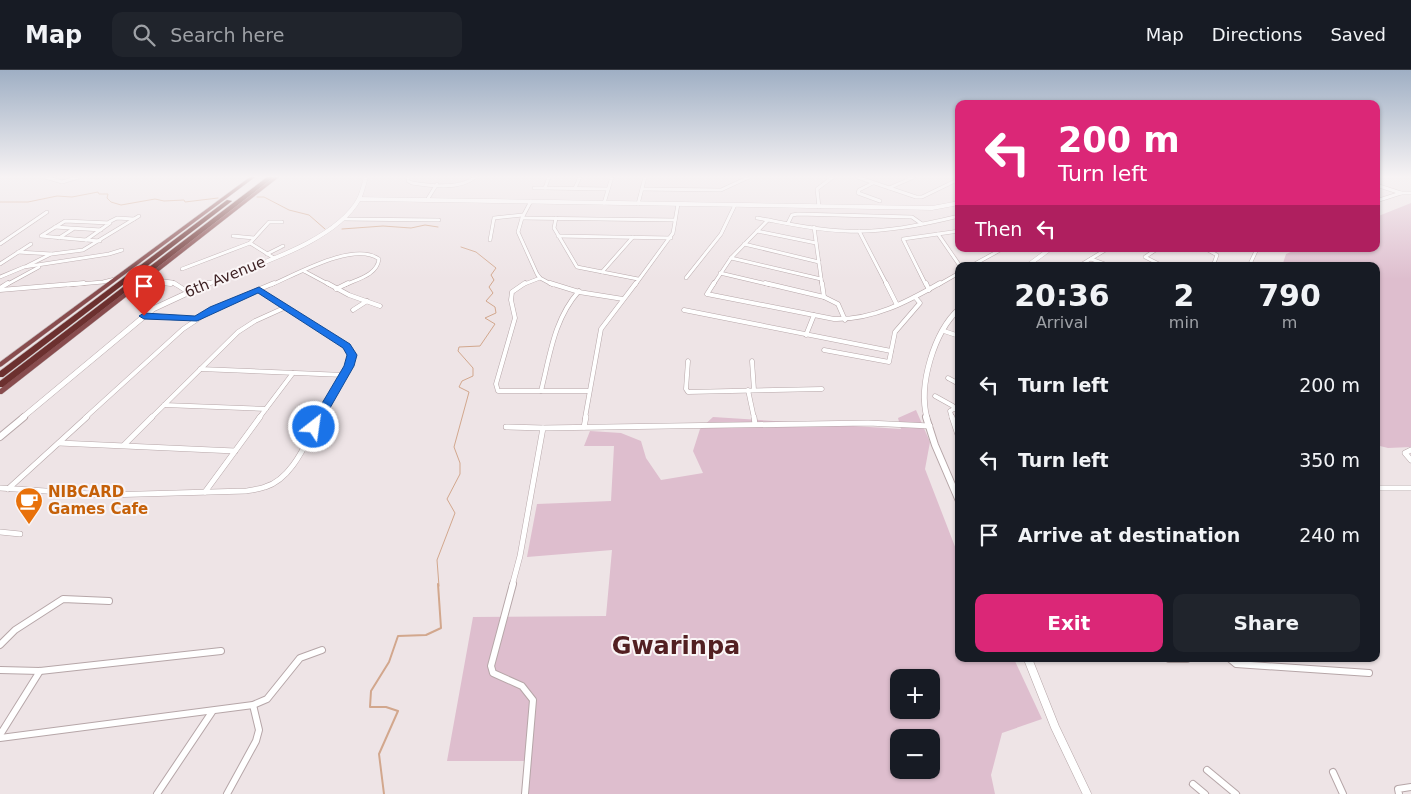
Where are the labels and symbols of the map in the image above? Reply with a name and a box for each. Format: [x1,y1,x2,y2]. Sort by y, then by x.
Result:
street label: 6th Avenue [182,253,268,301]
pin [123,265,165,316]
position arrow [287,400,339,452]
place label: NIBCARD Games Cafe [48,483,148,518]
cafe icon: NIBCARD Games Cafe [14,486,44,525]
district label: Gwarinpa [612,632,740,660]

